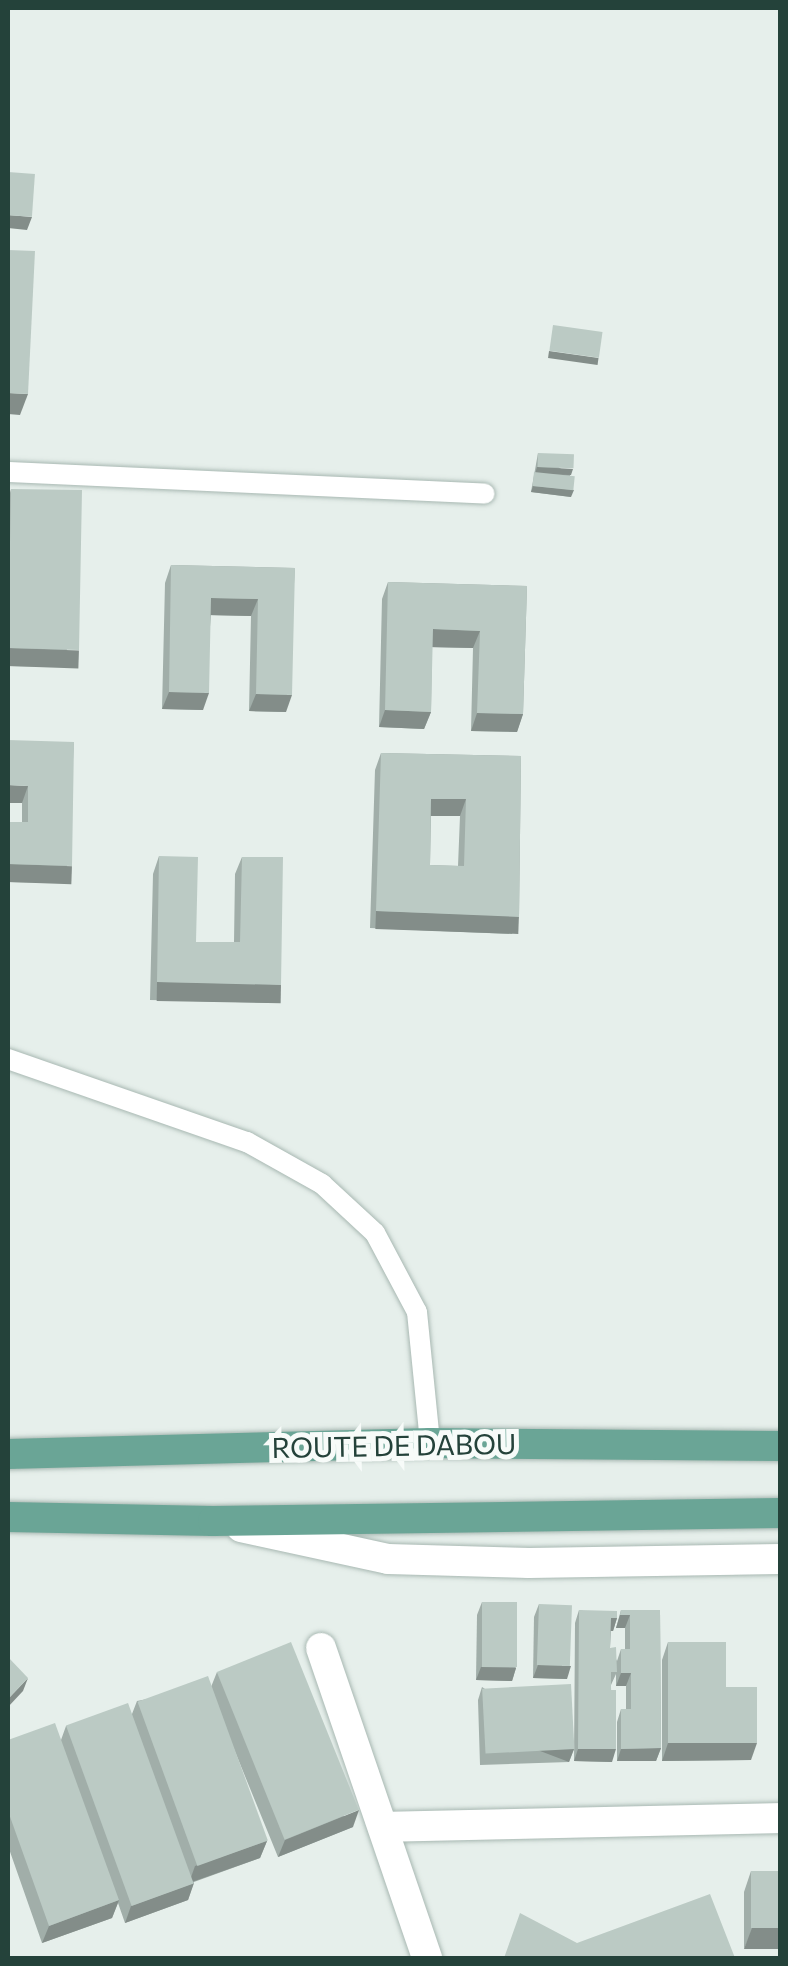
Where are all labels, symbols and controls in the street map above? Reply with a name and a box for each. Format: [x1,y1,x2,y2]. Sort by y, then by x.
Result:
street label: ROUTE DE DABOU [271,1426,517,1464]

